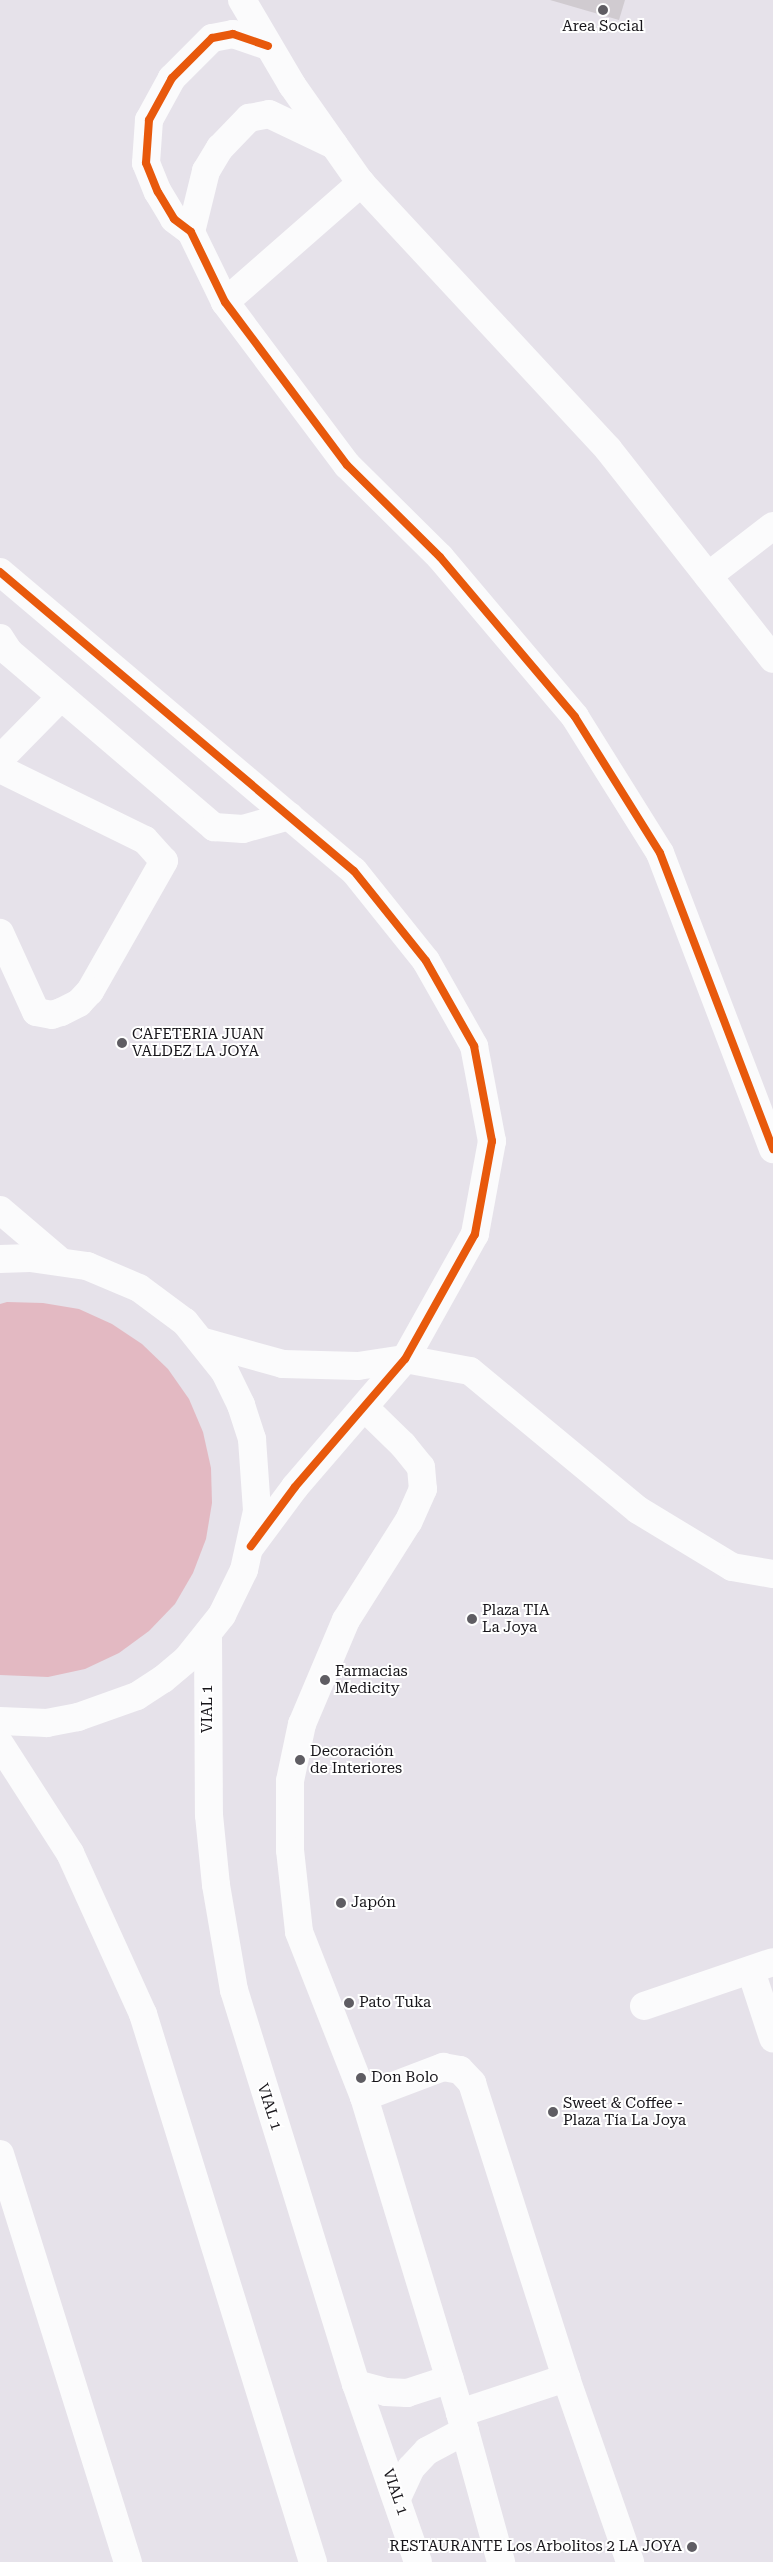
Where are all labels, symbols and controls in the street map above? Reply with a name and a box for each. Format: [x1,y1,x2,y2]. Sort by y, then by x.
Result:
marker: Area Social [597,4,609,16]
place label: Area Social [562,18,644,36]
place label: CAFETERIA JUAN VALDEZ LA JOYA [132,1025,264,1060]
marker: CAFETERIA JUAN VALDEZ LA JOYA [116,1037,128,1049]
place label: Plaza TIA La Joya [482,1601,549,1636]
marker: Plaza TIA La Joya [466,1613,478,1625]
place label: Farmacias Medicity [335,1662,408,1697]
marker: Farmacias Medicity [319,1674,331,1686]
street label: VIAL 1 [199,1685,217,1733]
place label: Decoración de Interiores [310,1742,402,1777]
marker: Decoración de Interiores [294,1754,306,1766]
place label: Japón [351,1894,396,1912]
marker: Japón [335,1897,347,1909]
place label: Pato Tuka [359,1994,431,2012]
marker: Pato Tuka [343,1997,355,2009]
place label: Don Bolo [371,2069,439,2087]
marker: Don Bolo [355,2072,367,2084]
street label: VIAL 1 [253,2081,285,2133]
place label: Sweet & Coffee - Plaza Tía La Joya [563,2094,686,2129]
marker: Sweet & Coffee - Plaza Tía La Joya [547,2106,559,2118]
street label: VIAL 1 [379,2466,411,2518]
place label: RESTAURANTE Los Arbolitos 2 LA JOYA [389,2538,682,2556]
marker: RESTAURANTE Los Arbolitos 2 LA JOYA [686,2541,698,2553]

